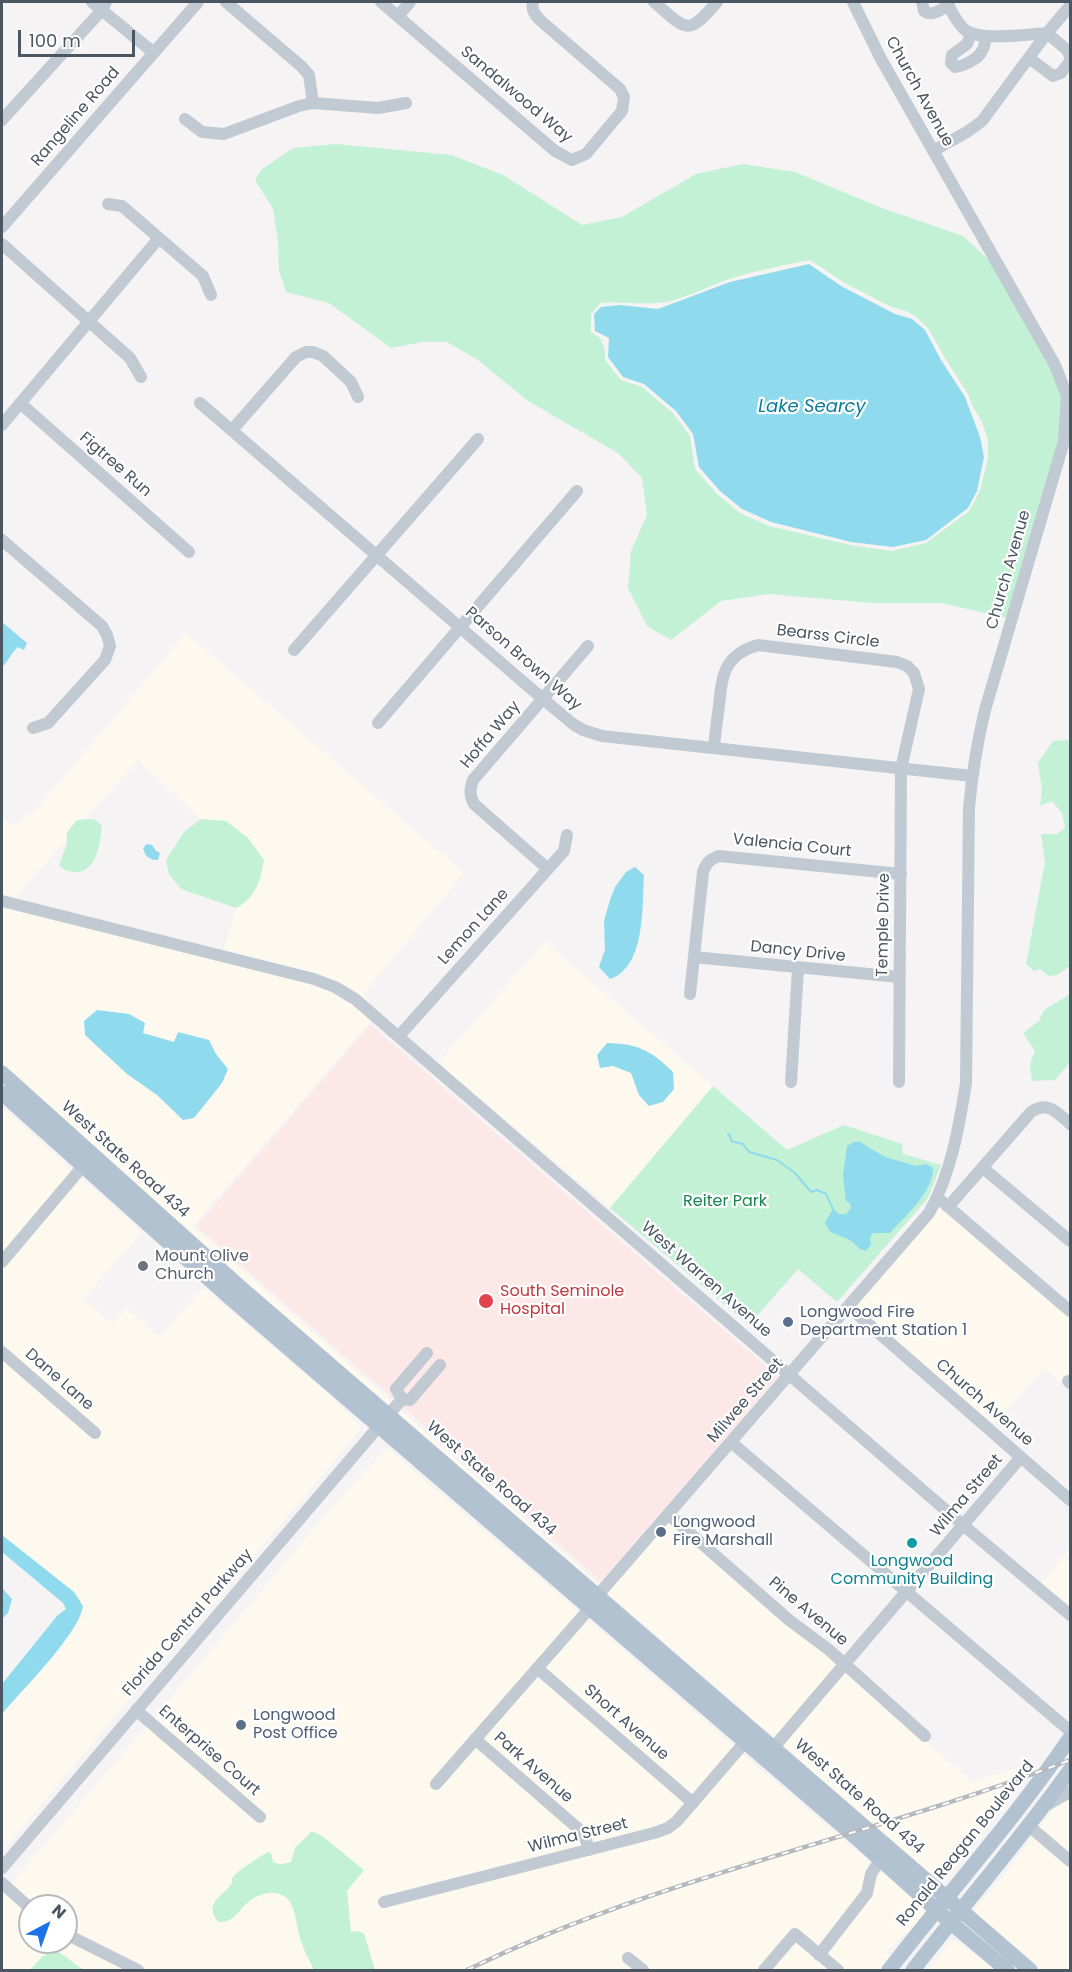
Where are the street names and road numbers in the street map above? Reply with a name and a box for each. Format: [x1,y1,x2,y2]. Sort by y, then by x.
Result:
street label: Church Avenue [881,34,957,150]
street label: Sandalwood Way [456,43,576,147]
street label: Rangeline Road [28,63,124,171]
street label: Figtree Run [75,429,155,501]
street label: Church Avenue [983,508,1035,632]
street label: Parson Brown Way [461,603,585,715]
street label: Bearss Circle [776,621,880,653]
street label: Hoffa Way [457,697,525,773]
street label: Valencia Court [732,830,852,862]
street label: Temple Drive [873,873,895,977]
street label: Lemon Lane [435,885,513,969]
street label: Dancy Drive [750,937,846,967]
street label: West State Road 434 [57,1098,193,1222]
street label: West Warren Avenue [637,1218,775,1342]
street label: Dane Lane [21,1345,97,1415]
street label: Milwee Street [704,1355,788,1447]
street label: Church Avenue [931,1355,1037,1451]
street label: West State Road 434 [422,1417,560,1541]
street label: Wilma Street [927,1451,1007,1541]
street label: Florida Central Parkway [119,1546,257,1700]
street label: Pine Avenue [764,1573,852,1651]
street label: Short Avenue [580,1681,672,1765]
street label: Enterprise Court [154,1702,264,1800]
street label: Park Avenue [489,1728,577,1808]
street label: West State Road 434 [790,1735,928,1859]
street label: Ronald Reagan Boulevard [893,1757,1039,1931]
street label: Wilma Street [526,1814,630,1858]

